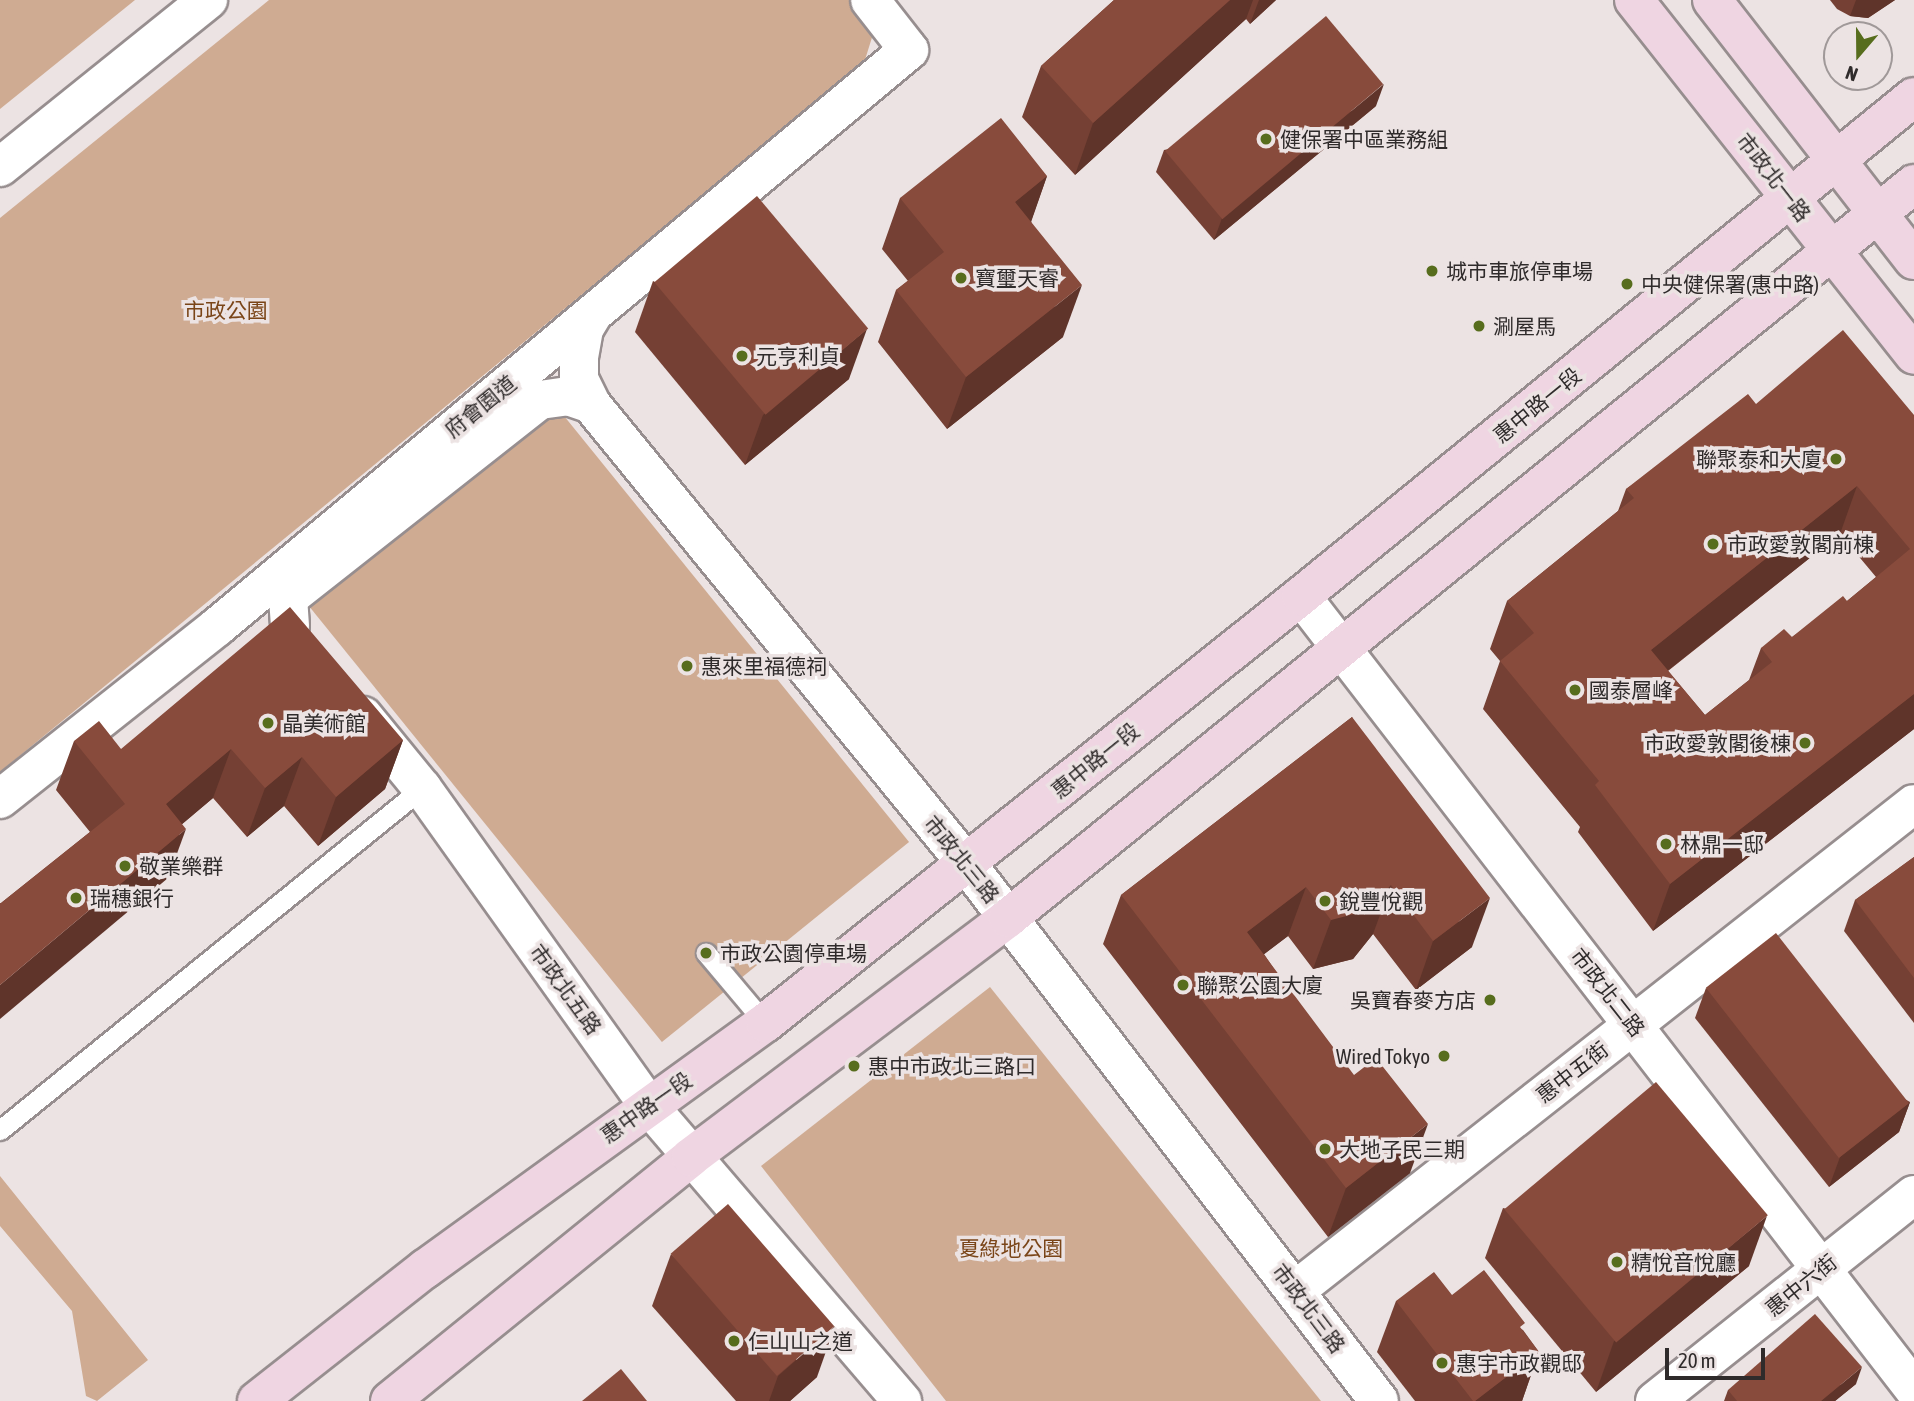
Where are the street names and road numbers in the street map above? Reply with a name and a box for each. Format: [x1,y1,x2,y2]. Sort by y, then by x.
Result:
street label: 市政北一路 [1732,128,1816,226]
street label: 惠中路一段 [1488,362,1586,448]
street label: 府會園道 [439,370,521,442]
street label: 惠中路一段 [1046,717,1144,803]
street label: 市政北三路 [919,810,1005,908]
street label: 市政北五路 [525,939,607,1039]
street label: 市政北二路 [1566,943,1650,1041]
street label: 惠中五街 [1531,1036,1613,1108]
street label: 惠中路一段 [596,1067,696,1147]
street label: 惠中六街 [1760,1249,1842,1321]
street label: 市政北三路 [1267,1258,1351,1358]

